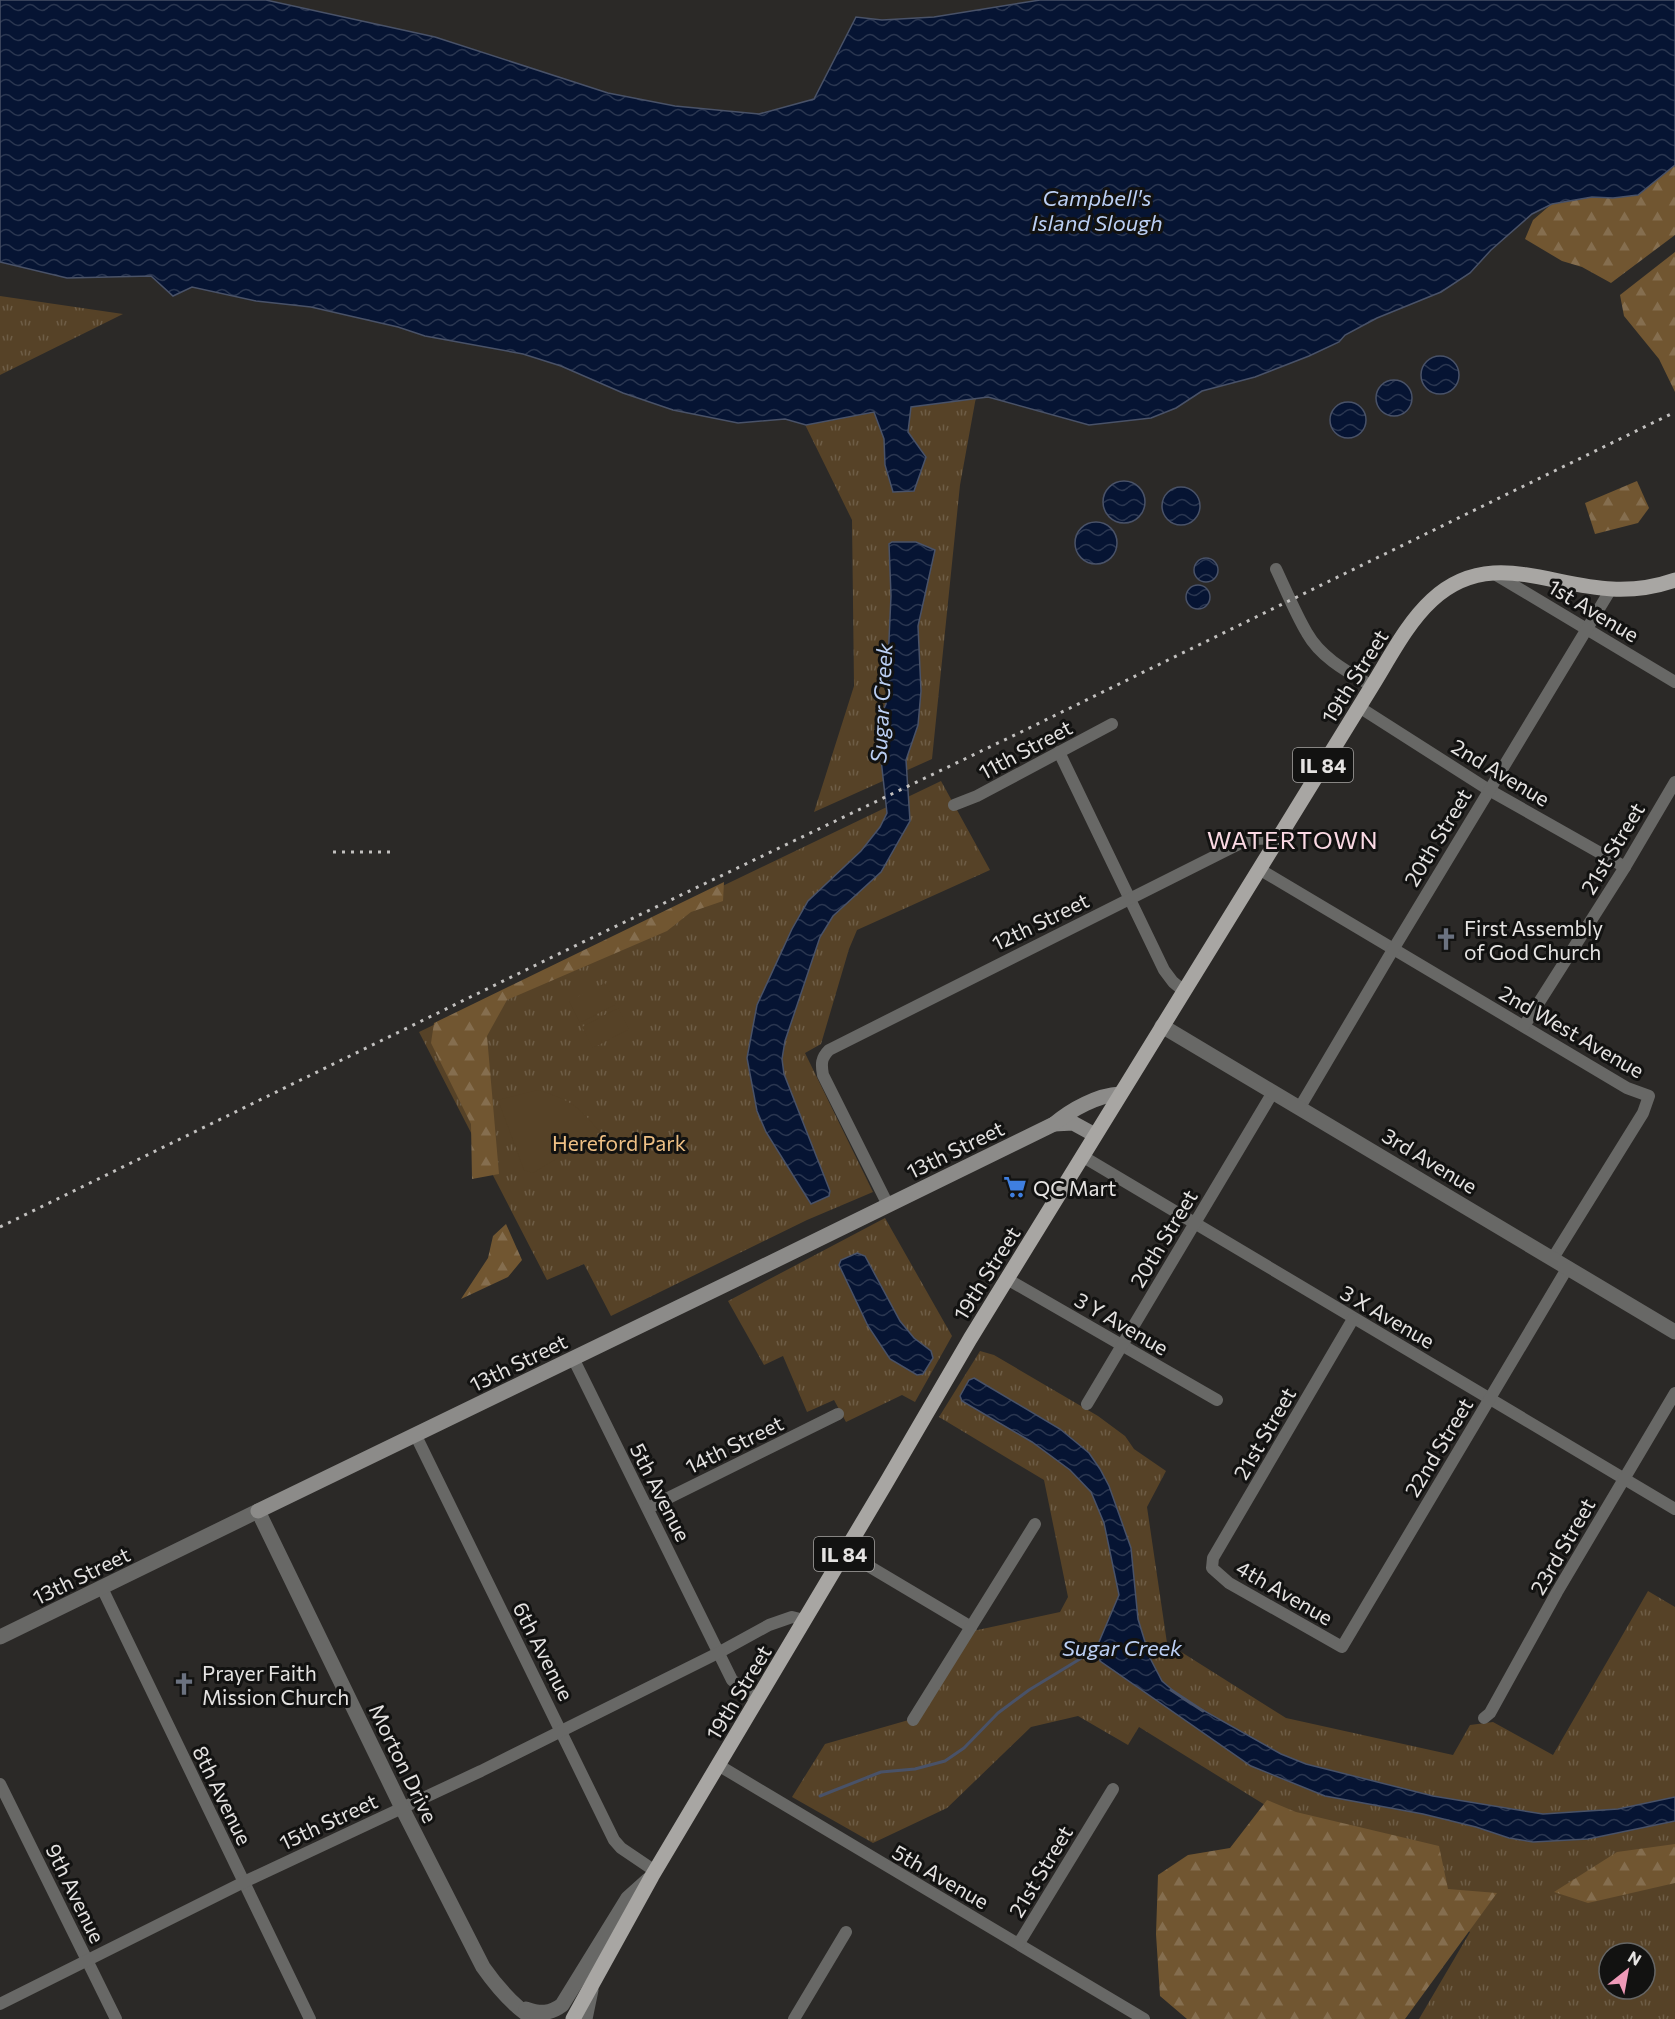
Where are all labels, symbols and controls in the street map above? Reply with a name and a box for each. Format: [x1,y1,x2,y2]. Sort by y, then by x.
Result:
water label: Campbell's Island Slough [1031,184,1163,236]
street label: 1st Avenue [1544,573,1644,647]
street label: 19th Street [1315,625,1393,727]
water label: Sugar Creek [864,641,898,764]
street label: 11th Street [974,714,1076,784]
street label: 2nd Avenue [1447,733,1555,811]
road number: IL 84 [1293,748,1353,782]
street label: 20th Street [1398,784,1476,890]
street label: 21st Street [1575,798,1649,898]
district label: WATERTOWN [1207,825,1379,854]
street label: 12th Street [987,887,1093,955]
place label: First Assembly of God Church [1464,915,1603,964]
church icon: First Assembly of God Church [1433,926,1459,952]
street label: 2nd West Avenue [1495,979,1649,1083]
street label: 13th Street [902,1115,1008,1183]
street label: 3rd Avenue [1378,1122,1482,1198]
park label: Hereford Park [552,1130,686,1155]
supermarket icon: QC Mart [1002,1174,1028,1200]
place label: QC Mart [1033,1175,1116,1200]
street label: 20th Street [1124,1185,1202,1291]
street label: 19th Street [947,1222,1025,1324]
street label: 3 X Avenue [1337,1279,1439,1353]
street label: 3 Y Avenue [1071,1286,1173,1360]
street label: 13th Street [465,1328,571,1396]
street label: 21st Street [1228,1383,1300,1483]
street label: 22nd Street [1399,1393,1477,1501]
street label: 14th Street [681,1410,787,1478]
street label: 5th Avenue [626,1439,696,1545]
street label: 23rd Street [1524,1493,1600,1599]
road number: IL 84 [814,1537,874,1571]
street label: 13th Street [28,1541,134,1609]
street label: 4th Avenue [1232,1554,1338,1630]
street label: 6th Avenue [508,1597,580,1705]
water label: Sugar Creek [1062,1634,1183,1661]
street label: 19th Street [700,1640,776,1744]
place label: Prayer Faith Mission Church [202,1660,349,1709]
church icon: Prayer Faith Mission Church [171,1671,197,1697]
street label: Morton Drive [365,1700,443,1826]
street label: 8th Avenue [188,1741,258,1849]
street label: 15th Street [275,1787,381,1855]
street label: 21st Street [1003,1821,1077,1921]
street label: 5th Avenue [889,1838,993,1914]
street label: 9th Avenue [41,1839,111,1947]
north arrow [1597,1941,1657,2001]
text: N [1625,1946,1645,1969]

